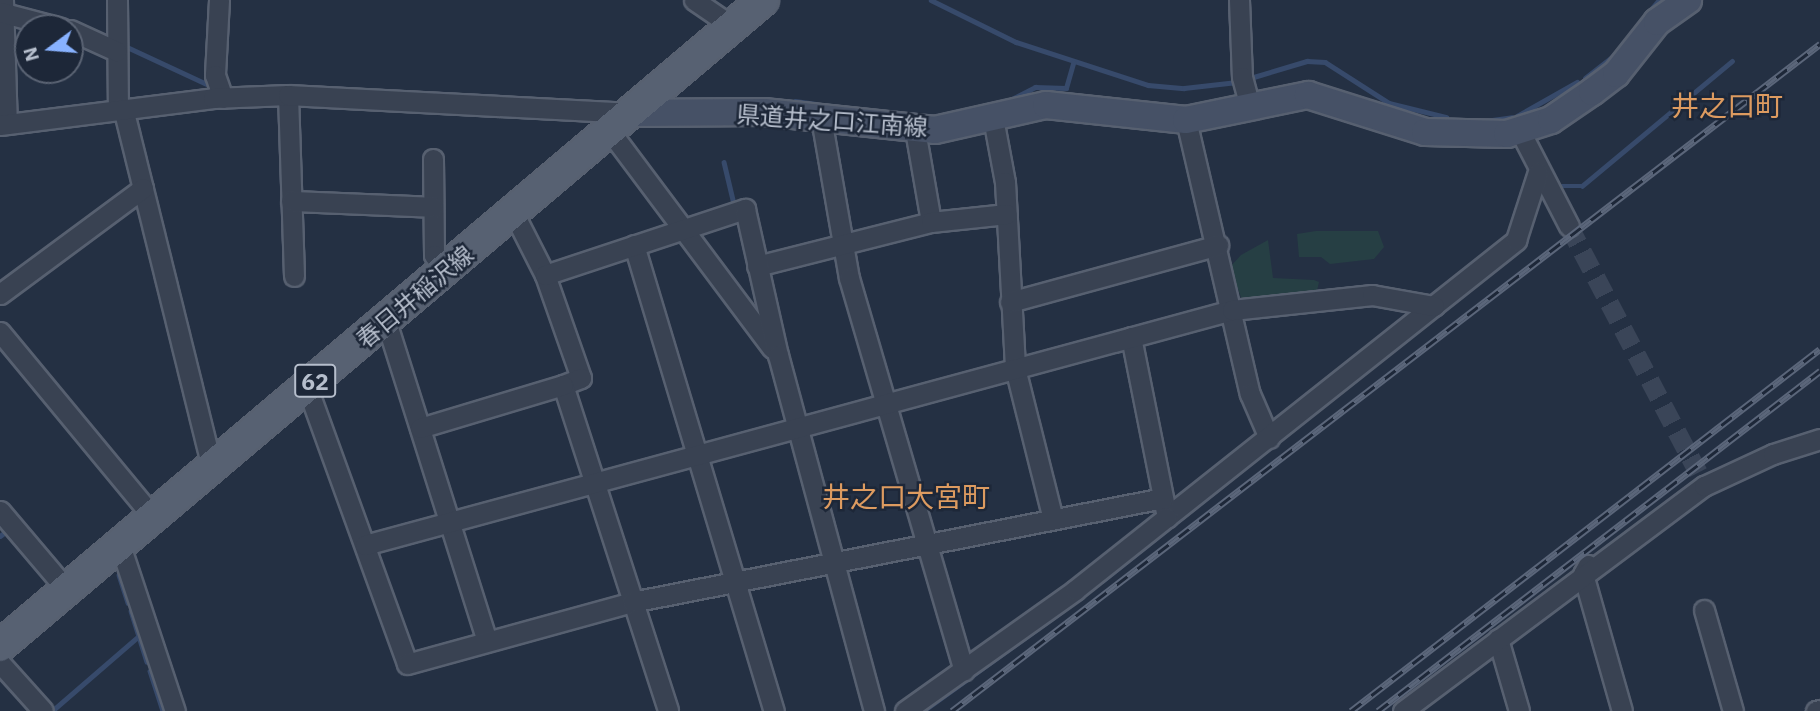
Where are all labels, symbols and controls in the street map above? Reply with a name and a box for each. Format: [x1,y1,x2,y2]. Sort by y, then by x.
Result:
north arrow [14,14,84,84]
text: N [17,44,44,64]
district label: 井之口町 [1671,89,1783,123]
street label: 県道井之口江南線 [735,100,929,142]
street label: 春日井稲沢線 [351,240,479,354]
road number: 62 [294,362,336,400]
district label: 井之口大宮町 [822,480,990,514]

